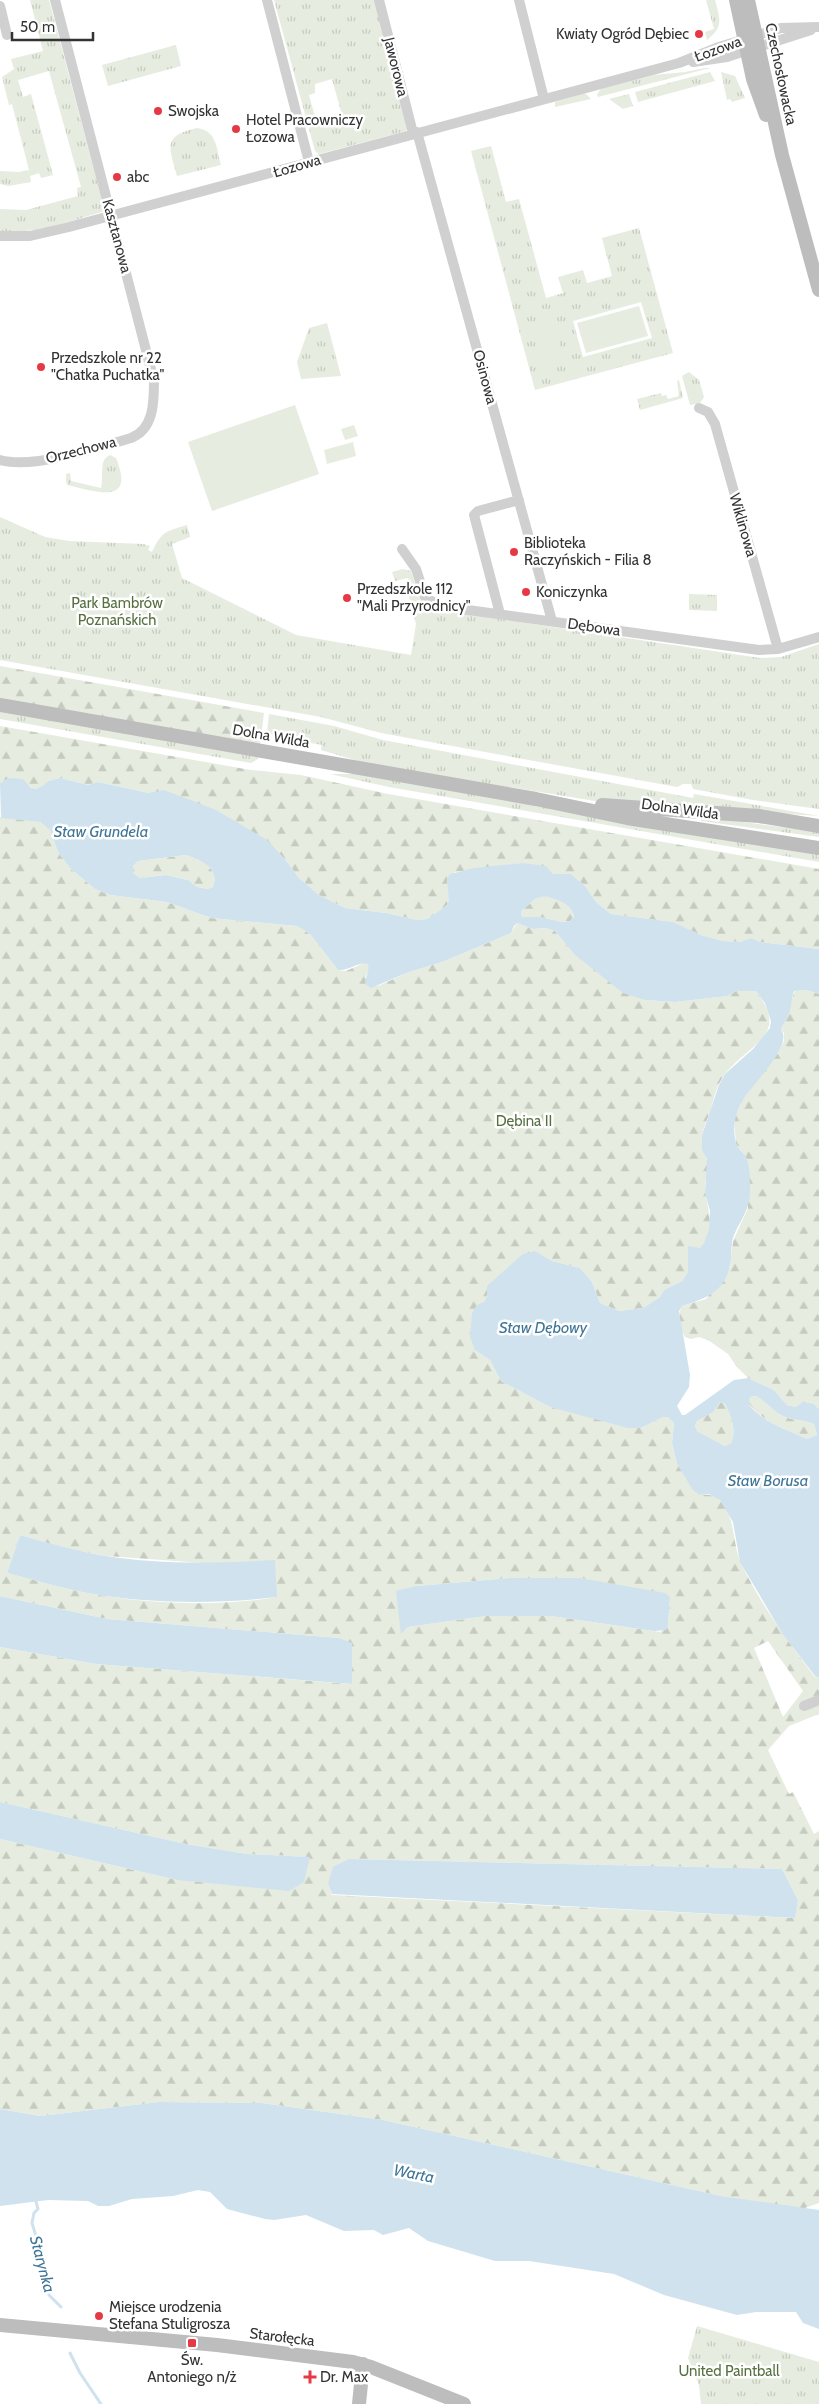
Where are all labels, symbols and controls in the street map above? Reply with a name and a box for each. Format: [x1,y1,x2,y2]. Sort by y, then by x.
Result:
scale bar [12,10,94,42]
text: 50 m [20,18,55,36]
street label: Czechosłowacka [761,21,801,127]
place label: Kwiaty Ogród Dębiec [556,25,689,43]
marker: Kwiaty Ogród Dębiec [693,28,705,40]
street label: Łozowa [692,32,745,66]
street label: Jaworowa [380,35,412,99]
place label: Swojska [168,102,220,120]
marker: Swojska [152,105,164,117]
place label: Hotel Pracowniczy Łozowa [246,111,364,146]
marker: Hotel Pracowniczy Łozowa [230,123,242,135]
street label: Łozowa [271,150,324,181]
place label: abc [127,168,150,186]
marker: abc [111,171,123,183]
street label: Kasztanowa [98,197,136,276]
street label: Osinowa [469,348,501,407]
place label: Przedszkole nr 22 "Chatka Puchatka" [51,349,164,384]
marker: Przedszkole nr 22 "Chatka Puchatka" [35,361,47,373]
street label: Orzechowa [44,432,119,467]
street label: Wiklinowa [725,491,761,560]
place label: Biblioteka Raczyńskich - Filia 8 [524,534,651,569]
marker: Biblioteka Raczyńskich - Filia 8 [508,546,520,558]
place label: Przedszkole 112 "Mali Przyrodnicy" [357,580,471,615]
place label: Koniczynka [536,583,608,601]
marker: Koniczynka [520,586,532,598]
marker: Przedszkole 112 "Mali Przyrodnicy" [341,592,353,604]
park label: Park Bambrów Poznańskich [71,594,163,629]
street label: Dębowa [566,614,622,640]
street label: Dolna Wilda [231,720,312,752]
street label: Dolna Wilda [640,795,721,823]
water label: Staw Grundela [54,822,148,841]
park label: Dębina II [496,1112,552,1130]
water label: Staw Dębowy [499,1318,588,1337]
water label: Staw Borusa [728,1471,808,1490]
water label: Warta [392,2160,436,2187]
water label: Starynka [26,2234,59,2295]
place label: Miejsce urodzenia Stefana Stuligrosza [109,2298,231,2333]
marker: Miejsce urodzenia Stefana Stuligrosza [93,2310,105,2322]
street label: Starołęcka [248,2324,316,2350]
marker: Św. Antoniego n/ż [186,2337,198,2349]
place label: Św. Antoniego n/ż [147,2350,237,2386]
park label: United Paintball [678,2362,780,2380]
place label: Dr. Max [320,2368,368,2386]
marker: Dr. Max [304,2371,316,2383]

